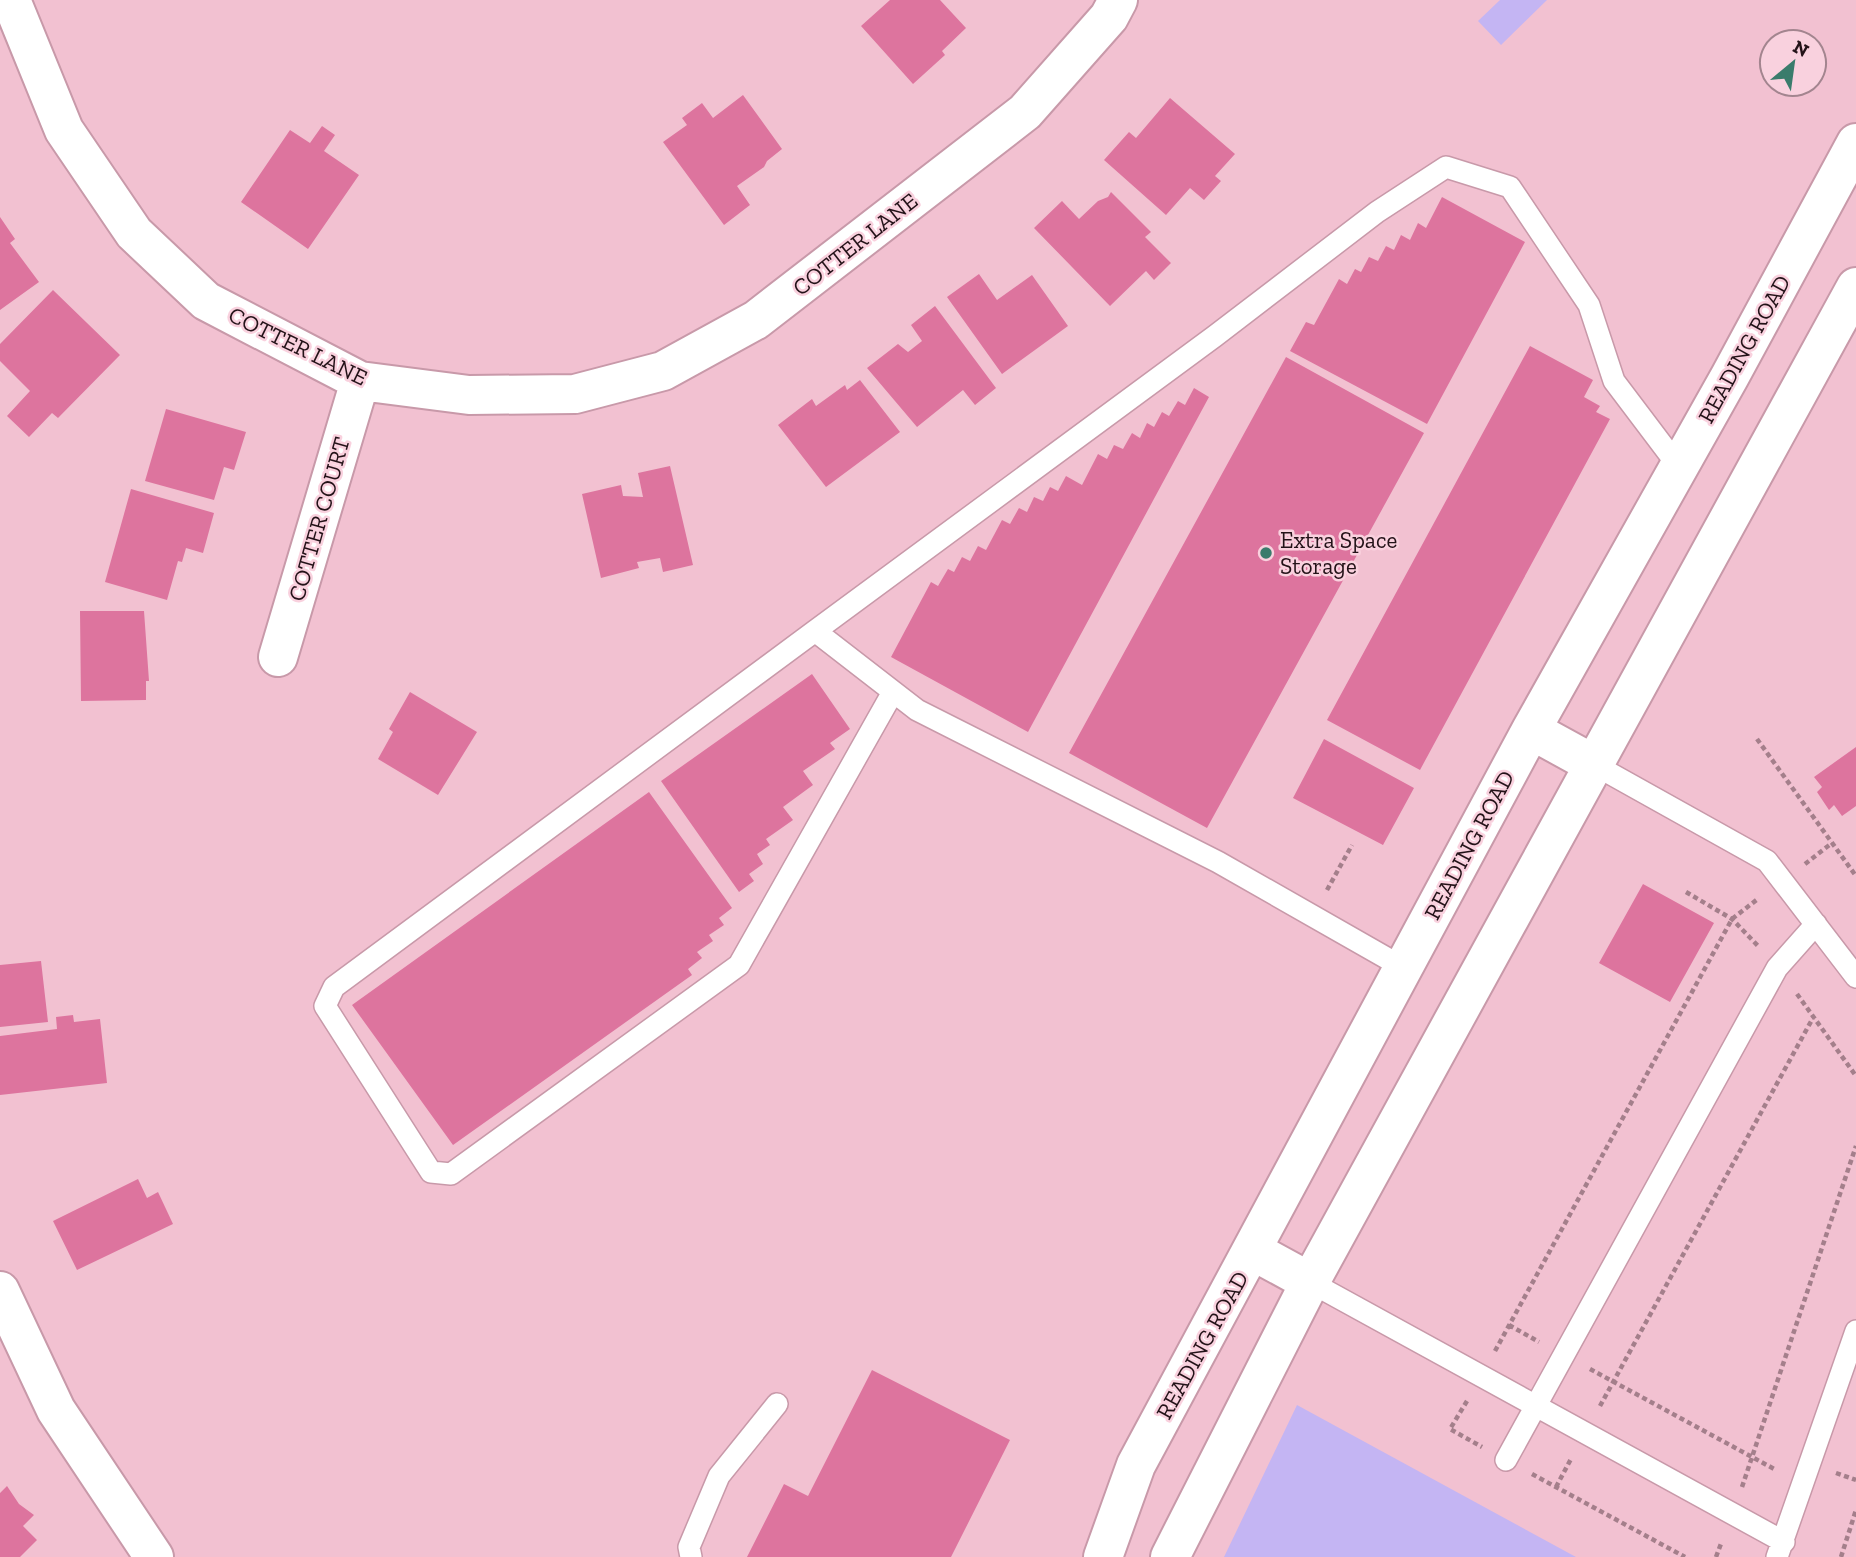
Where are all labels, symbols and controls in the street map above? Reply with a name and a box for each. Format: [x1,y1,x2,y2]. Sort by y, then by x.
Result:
north arrow [1758,28,1828,98]
text: N [1789,35,1813,62]
street label: COTTER LANE [787,187,923,301]
street label: READING ROAD [1692,270,1796,428]
street label: COTTER LANE [224,300,372,392]
street label: COTTER COURT [282,434,356,604]
place label: Extra Space Storage [1280,526,1397,580]
marker: Extra Space Storage [1258,545,1274,561]
street label: READING ROAD [1418,766,1520,924]
street label: READING ROAD [1150,1266,1254,1424]

